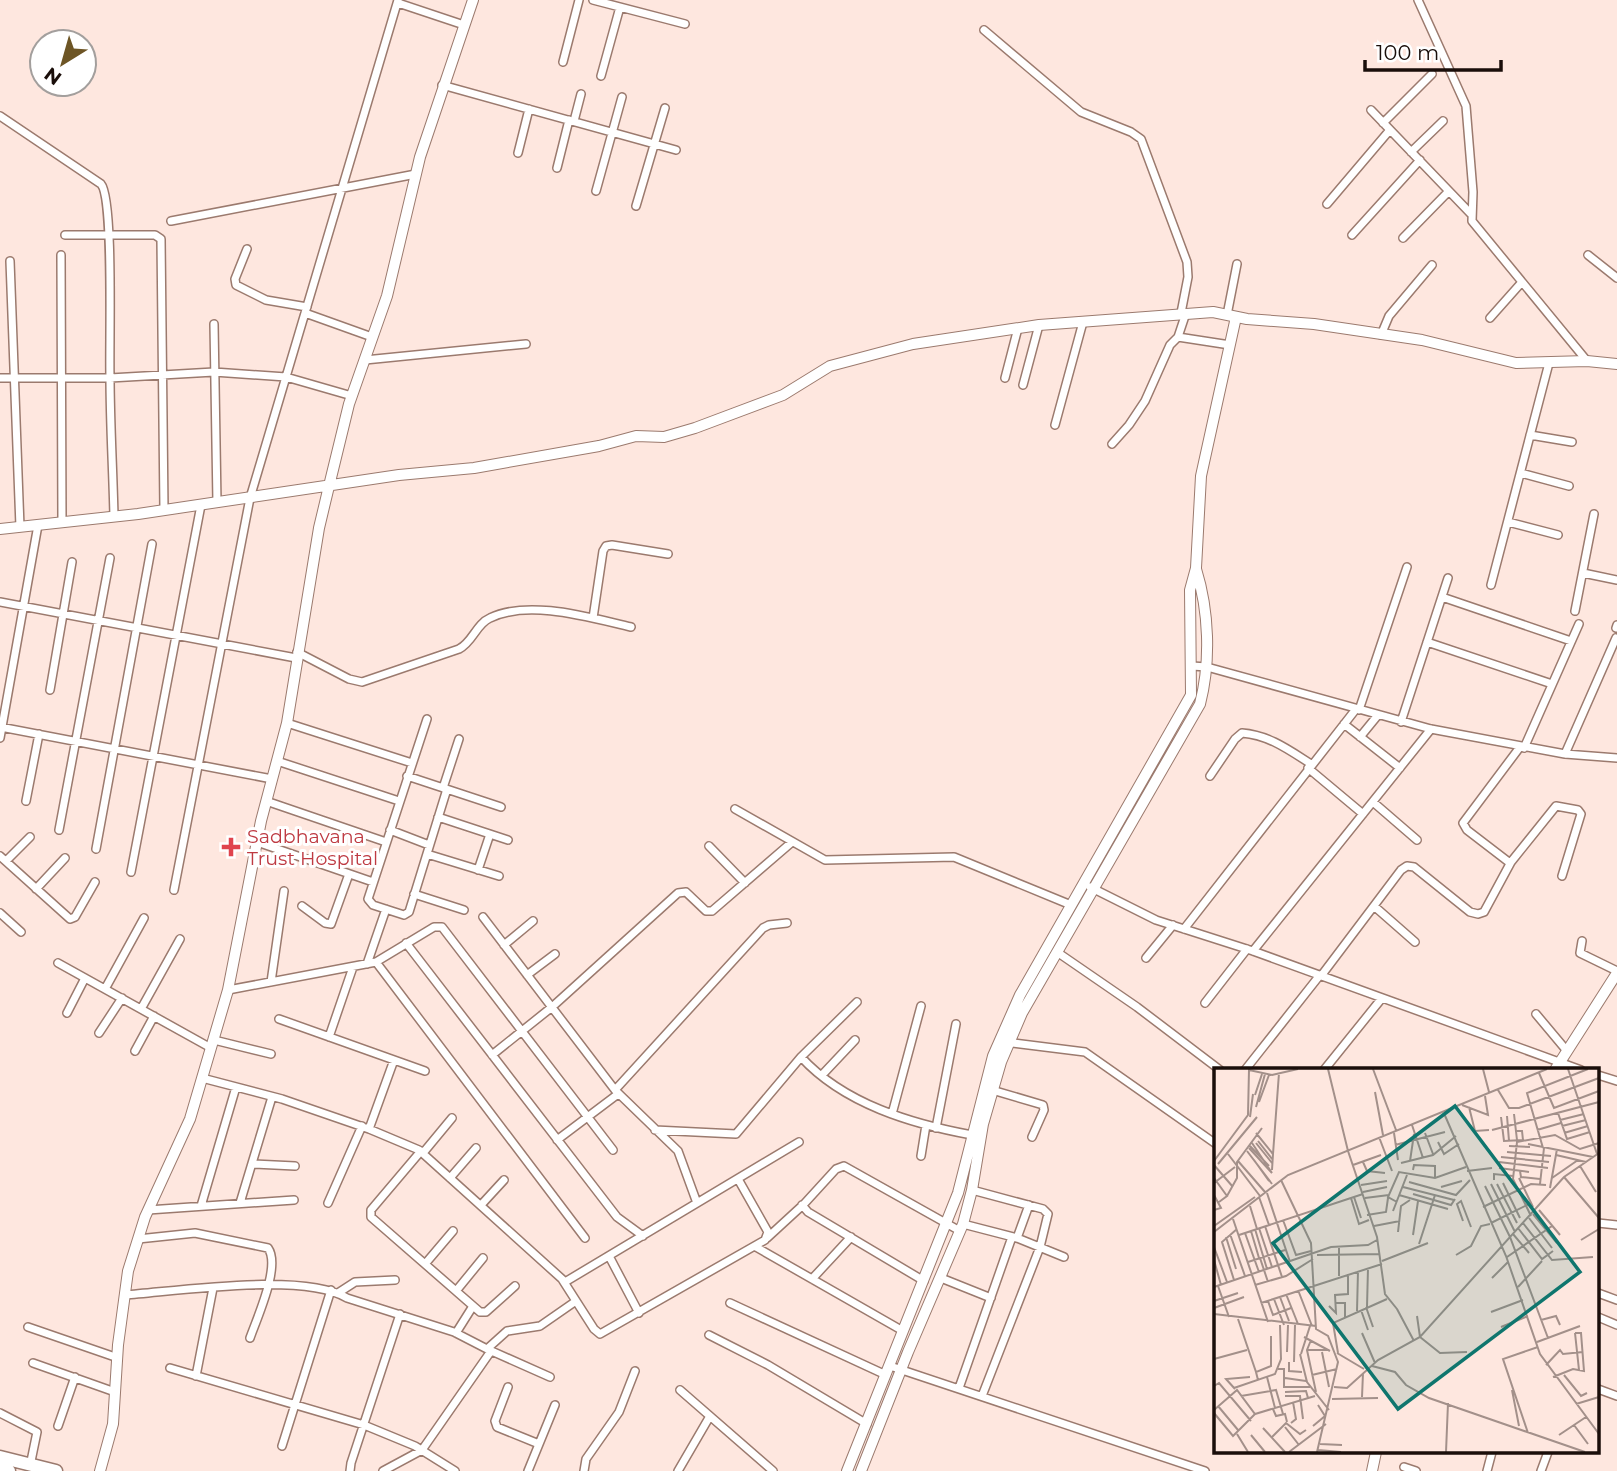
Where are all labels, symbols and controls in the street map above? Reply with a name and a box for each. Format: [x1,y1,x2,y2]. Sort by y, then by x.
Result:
north arrow [28,28,98,98]
scale bar [1365,28,1502,72]
text: 100 m [1376,40,1439,65]
text: N [40,62,66,90]
place label: Sadbhavana Trust Hospital [247,825,378,870]
marker: Sadbhavana Trust Hospital [221,837,241,857]
inset map [1214,1068,1600,1454]

